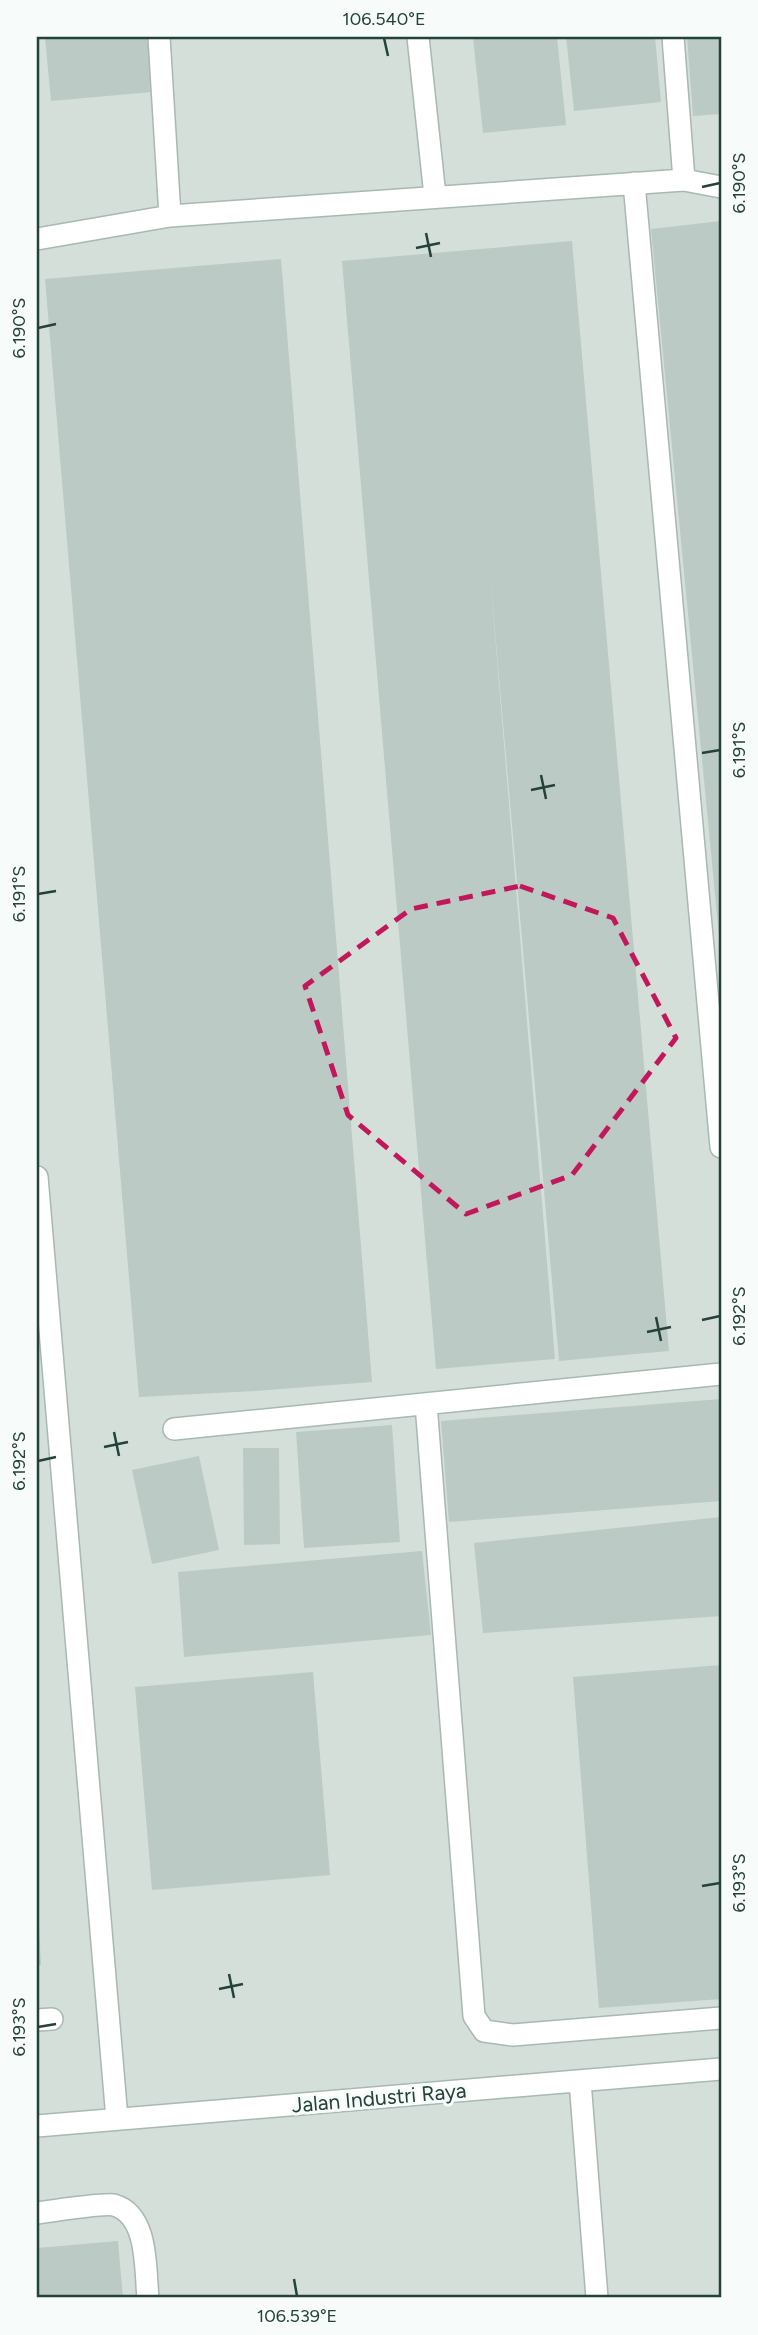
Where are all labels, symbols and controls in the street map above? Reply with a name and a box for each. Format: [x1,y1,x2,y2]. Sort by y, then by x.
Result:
text: 106.540°E [342,8,426,30]
text: 6.190°S [728,153,750,213]
text: 6.190°S [8,298,30,358]
text: 6.191°S [728,722,750,778]
text: 6.191°S [8,866,30,922]
text: 6.192°S [728,1286,750,1346]
text: 6.192°S [8,1431,30,1491]
text: 6.193°S [728,1853,750,1913]
text: 6.193°S [8,1997,30,2057]
street label: Jalan Industri Raya [291,2077,467,2118]
text: 106.539°E [257,2305,337,2327]

